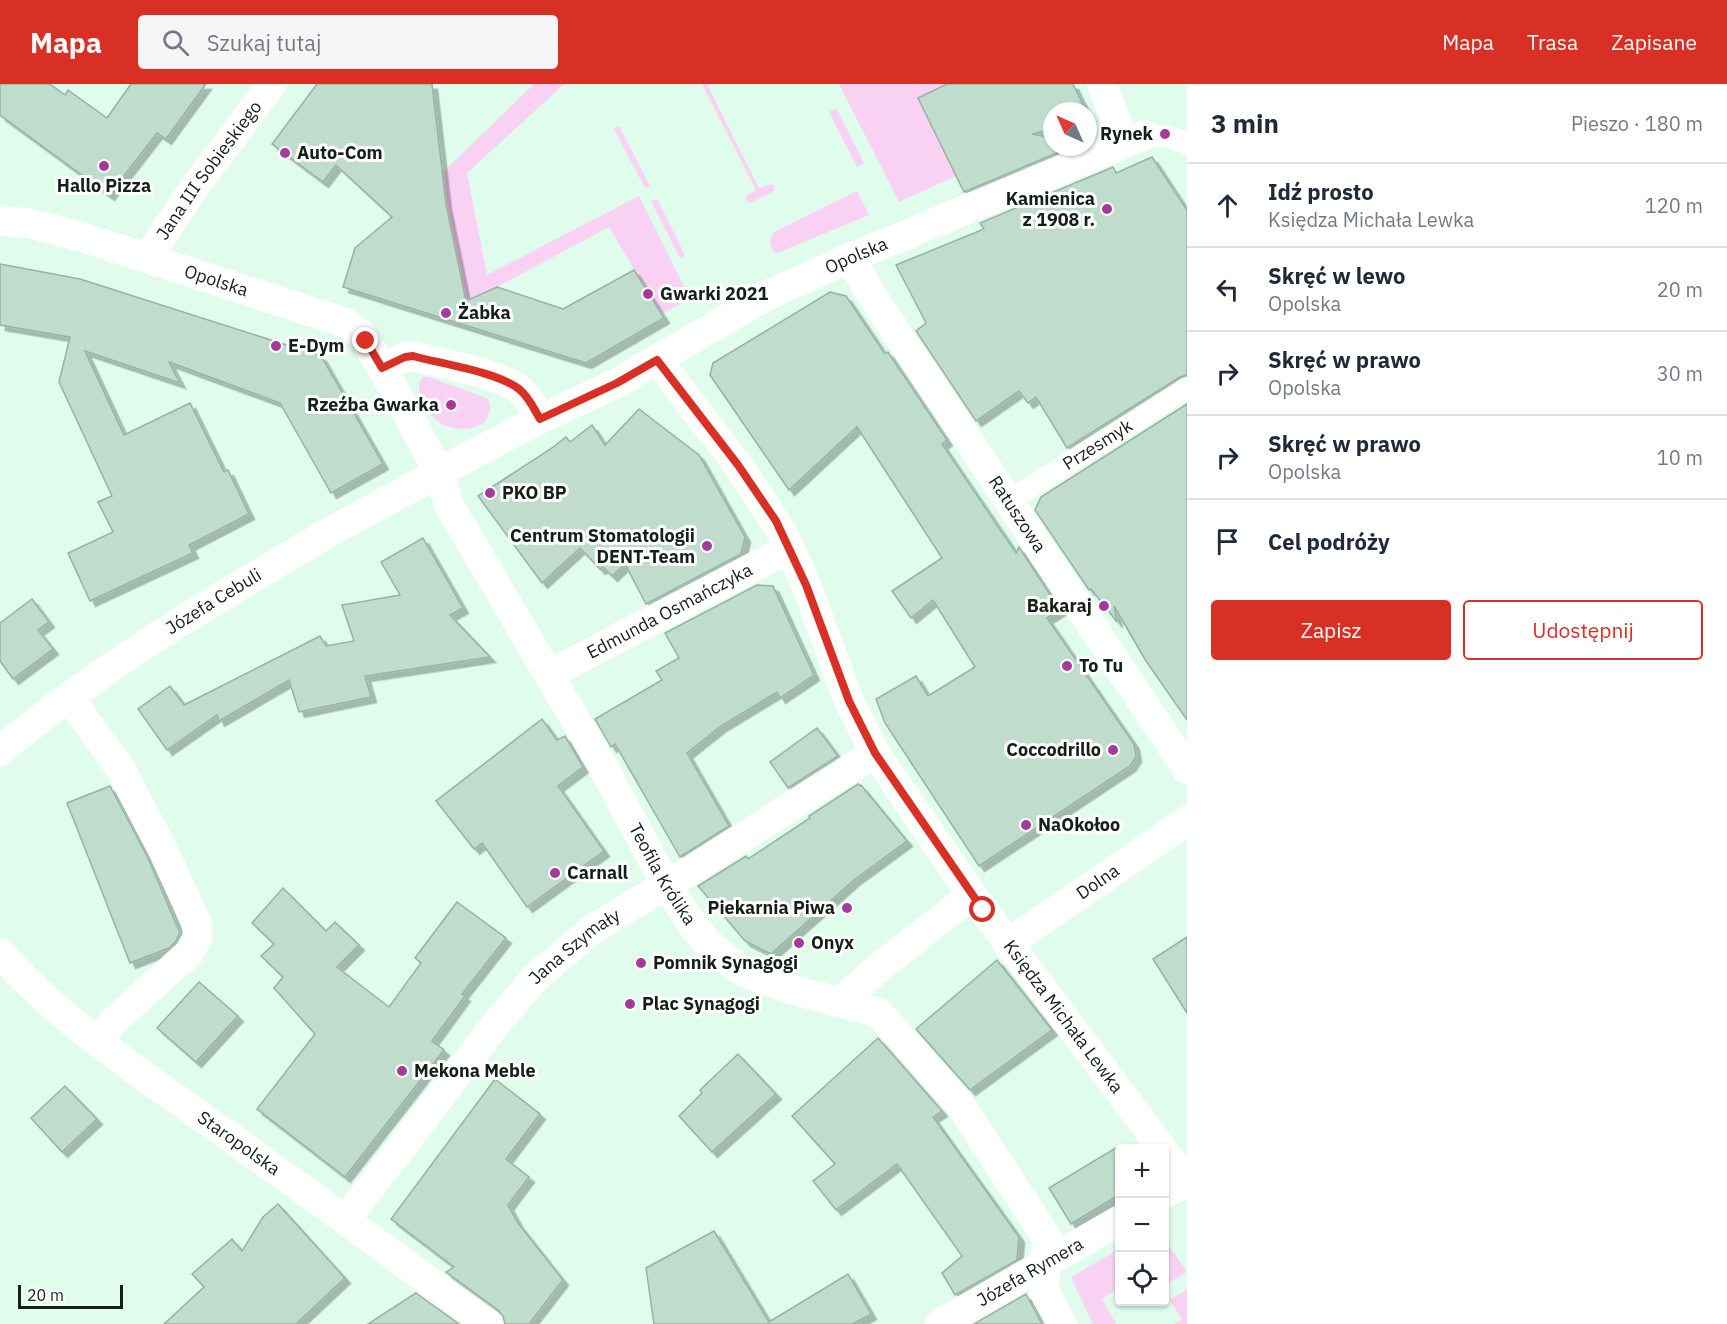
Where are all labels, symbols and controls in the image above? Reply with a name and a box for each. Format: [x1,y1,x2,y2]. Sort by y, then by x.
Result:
search box [138,15,558,69]
text: Mapa [30,24,102,61]
icon: search [159,26,192,59]
text: Szukaj tutaj [207,28,321,57]
text: Mapa [1442,28,1494,56]
text: Trasa [1527,28,1578,56]
text: Zapisane [1611,28,1697,56]
street label: Jana III Sobieskiego [151,96,267,244]
north arrow [1043,102,1097,156]
text: 3 min [1211,106,1279,140]
text: Pieszo · 180 m [1571,110,1703,137]
place label: Rynek [1100,122,1154,145]
marker: Rynek [1158,127,1172,141]
place label: Auto-Com [297,141,383,164]
marker: Auto-Com [278,146,292,160]
marker: Hallo Pizza [97,159,111,173]
place label: Hallo Pizza [57,174,151,197]
text: Idź prosto [1268,177,1374,206]
place label: Kamienica z 1908 r. [1006,187,1095,231]
icon: ahead [1211,189,1244,222]
text: 120 m [1645,192,1703,219]
marker: Kamienica z 1908 r. [1100,202,1114,216]
text: Księdza Michała Lewka [1268,206,1474,233]
street label: Opolska [821,231,891,279]
street label: Opolska [181,259,252,302]
text: Skręć w lewo [1268,261,1405,290]
icon: left [1211,273,1244,306]
text: 20 m [1657,276,1703,303]
place label: Gwarki 2021 [660,282,769,305]
marker: Gwarki 2021 [641,287,655,301]
text: Opolska [1268,290,1341,317]
place label: Żabka [458,301,511,324]
marker: Żabka [439,306,453,320]
route end [352,327,378,353]
place label: E-Dym [288,334,344,357]
marker: E-Dym [269,339,283,353]
text: Skręć w prawo [1268,345,1421,374]
icon: right [1211,357,1244,390]
text: 30 m [1657,360,1703,387]
text: Opolska [1268,374,1341,401]
place label: Rzeźba Gwarka [307,393,439,416]
marker: Rzeźba Gwarka [444,398,458,412]
street label: Przesmyk [1058,413,1137,475]
text: Skręć w prawo [1268,429,1421,458]
icon: right [1211,441,1244,474]
text: 10 m [1657,444,1703,471]
text: Opolska [1268,458,1341,485]
street label: Ratuszowa [984,471,1052,557]
place label: PKO BP [502,481,567,504]
marker: PKO BP [483,486,497,500]
place label: Centrum Stomatologii DENT-Team [510,524,695,568]
icon: arrive [1211,525,1244,558]
text: Cel podróży [1268,527,1390,556]
marker: Centrum Stomatologii DENT-Team [700,539,714,553]
street label: Edmunda Osmańczyka [583,558,756,664]
street label: Józefa Cebuli [161,563,265,639]
place label: Bakaraj [1027,594,1092,617]
marker: Bakaraj [1097,599,1111,613]
button: Zapisz [1211,600,1451,660]
button: Udostępnij [1463,600,1703,660]
place label: To Tu [1079,654,1123,677]
marker: To Tu [1060,659,1074,673]
place label: Coccodrillo [1006,738,1101,761]
marker: Coccodrillo [1106,743,1120,757]
place label: NaOkołoo [1038,813,1120,836]
marker: NaOkołoo [1019,818,1033,832]
street label: Teofila Królika [624,819,702,930]
street label: Dolna [1072,859,1124,904]
place label: Carnall [567,861,629,884]
marker: Carnall [548,866,562,880]
place label: Piekarnia Piwa [708,896,835,919]
route start [969,896,995,922]
marker: Piekarnia Piwa [840,901,854,915]
street label: Jana Szymały [523,903,624,988]
place label: Onyx [811,931,854,954]
street label: Księdza Michała Lewka [999,935,1129,1098]
marker: Onyx [792,936,806,950]
place label: Pomnik Synagogi [653,951,798,974]
marker: Pomnik Synagogi [634,956,648,970]
place label: Plac Synagogi [642,992,760,1015]
marker: Plac Synagogi [623,997,637,1011]
place label: Mekona Meble [414,1059,536,1082]
marker: Mekona Meble [395,1064,409,1078]
street label: Staropolska [193,1106,285,1180]
map controls [1115,1144,1169,1306]
button: + [1115,1144,1169,1198]
button: − [1115,1198,1169,1252]
street label: Józefa Rymera [972,1232,1087,1311]
button: locate [1115,1252,1169,1306]
scale bar [18,1282,123,1310]
text: 20 m [27,1285,64,1305]

